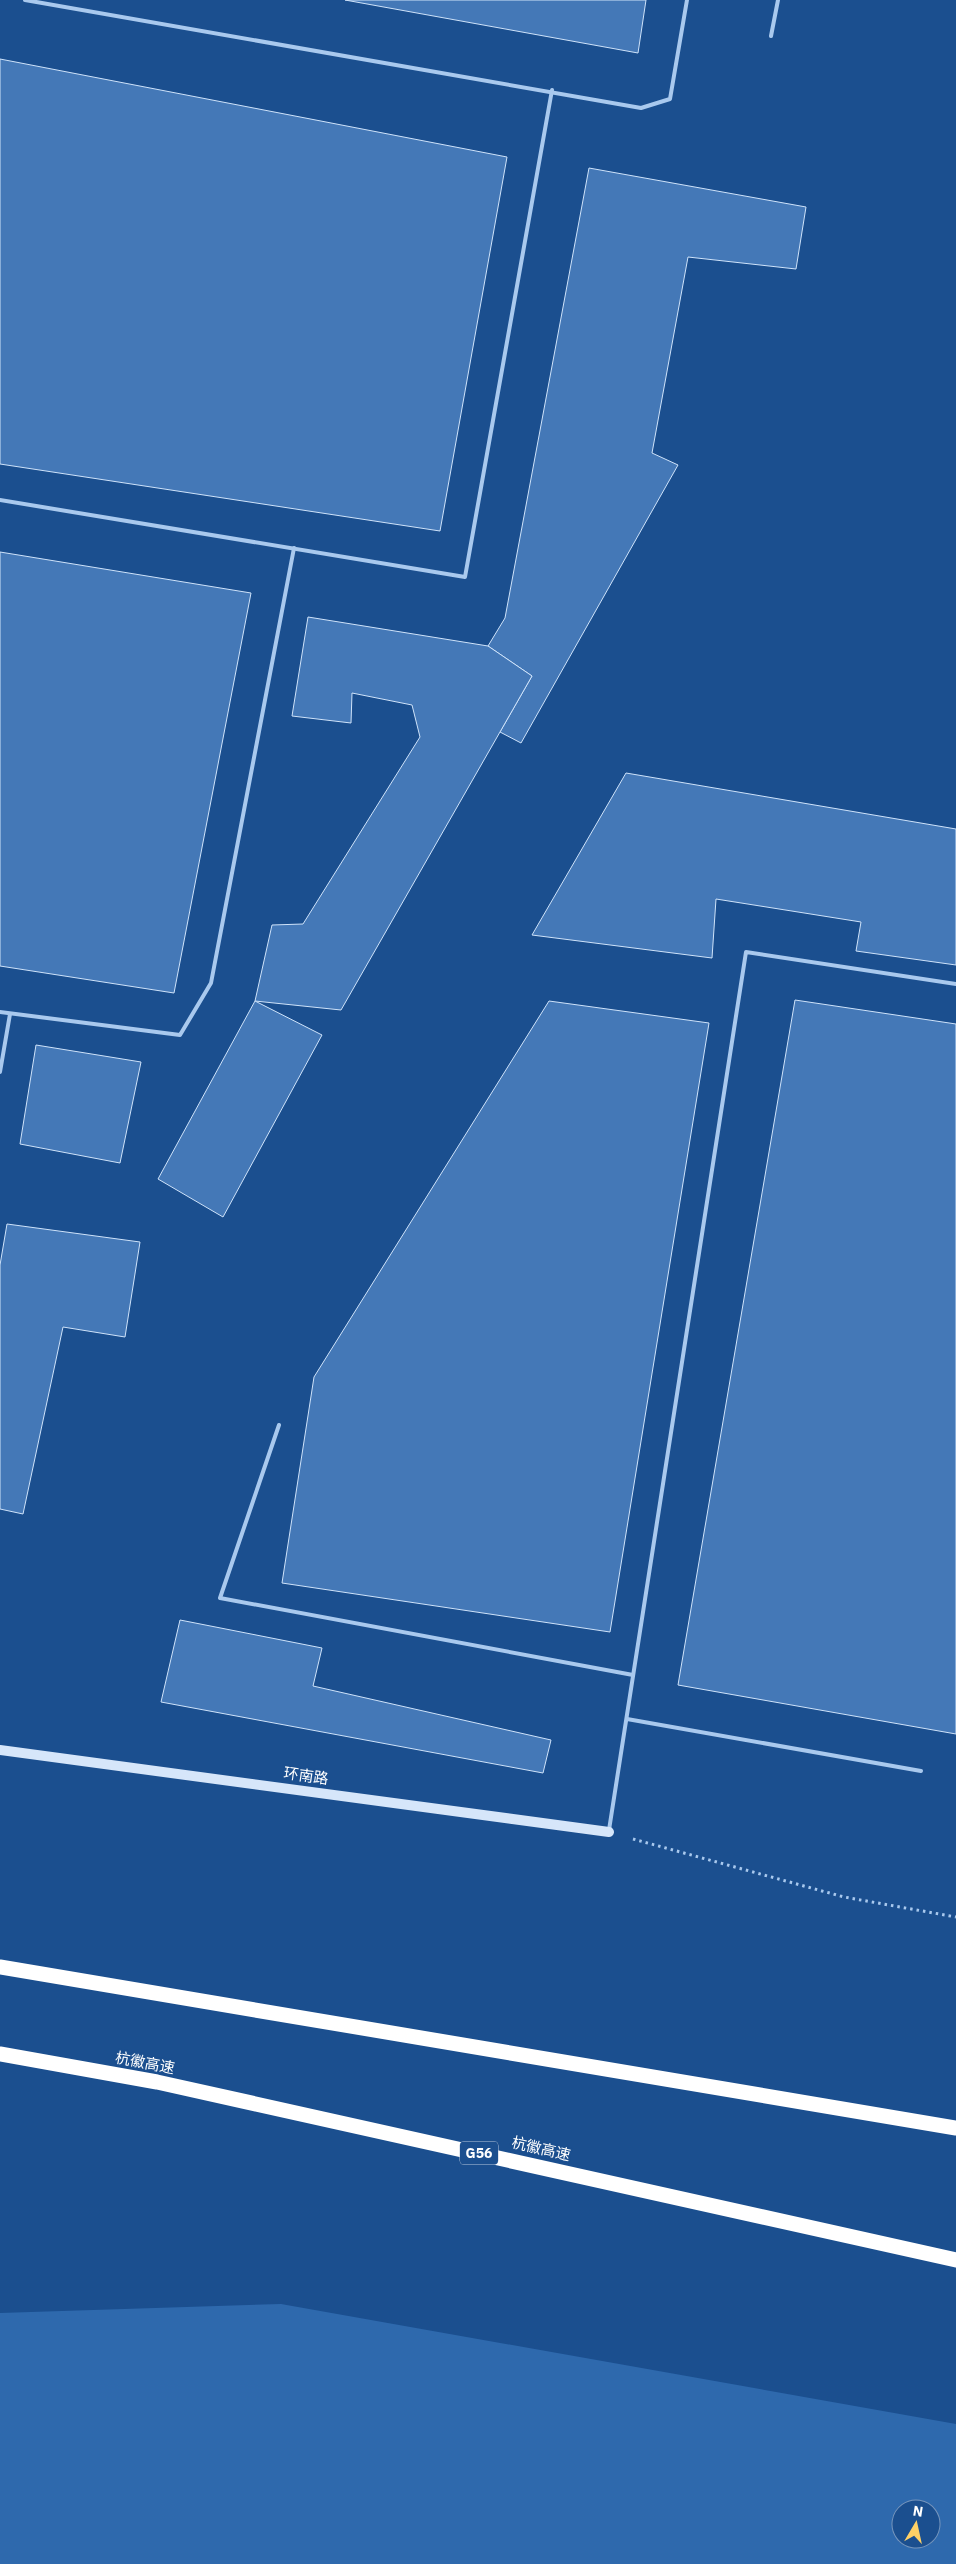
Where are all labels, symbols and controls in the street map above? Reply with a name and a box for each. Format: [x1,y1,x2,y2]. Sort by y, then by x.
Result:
street label: 环南路 [282,1763,330,1788]
street label: 杭徽高速 [114,2047,176,2078]
street label: 杭徽高速 [510,2133,572,2165]
road number: G56 [460,2142,498,2164]
north arrow [891,2499,941,2549]
text: N [912,2501,924,2521]

